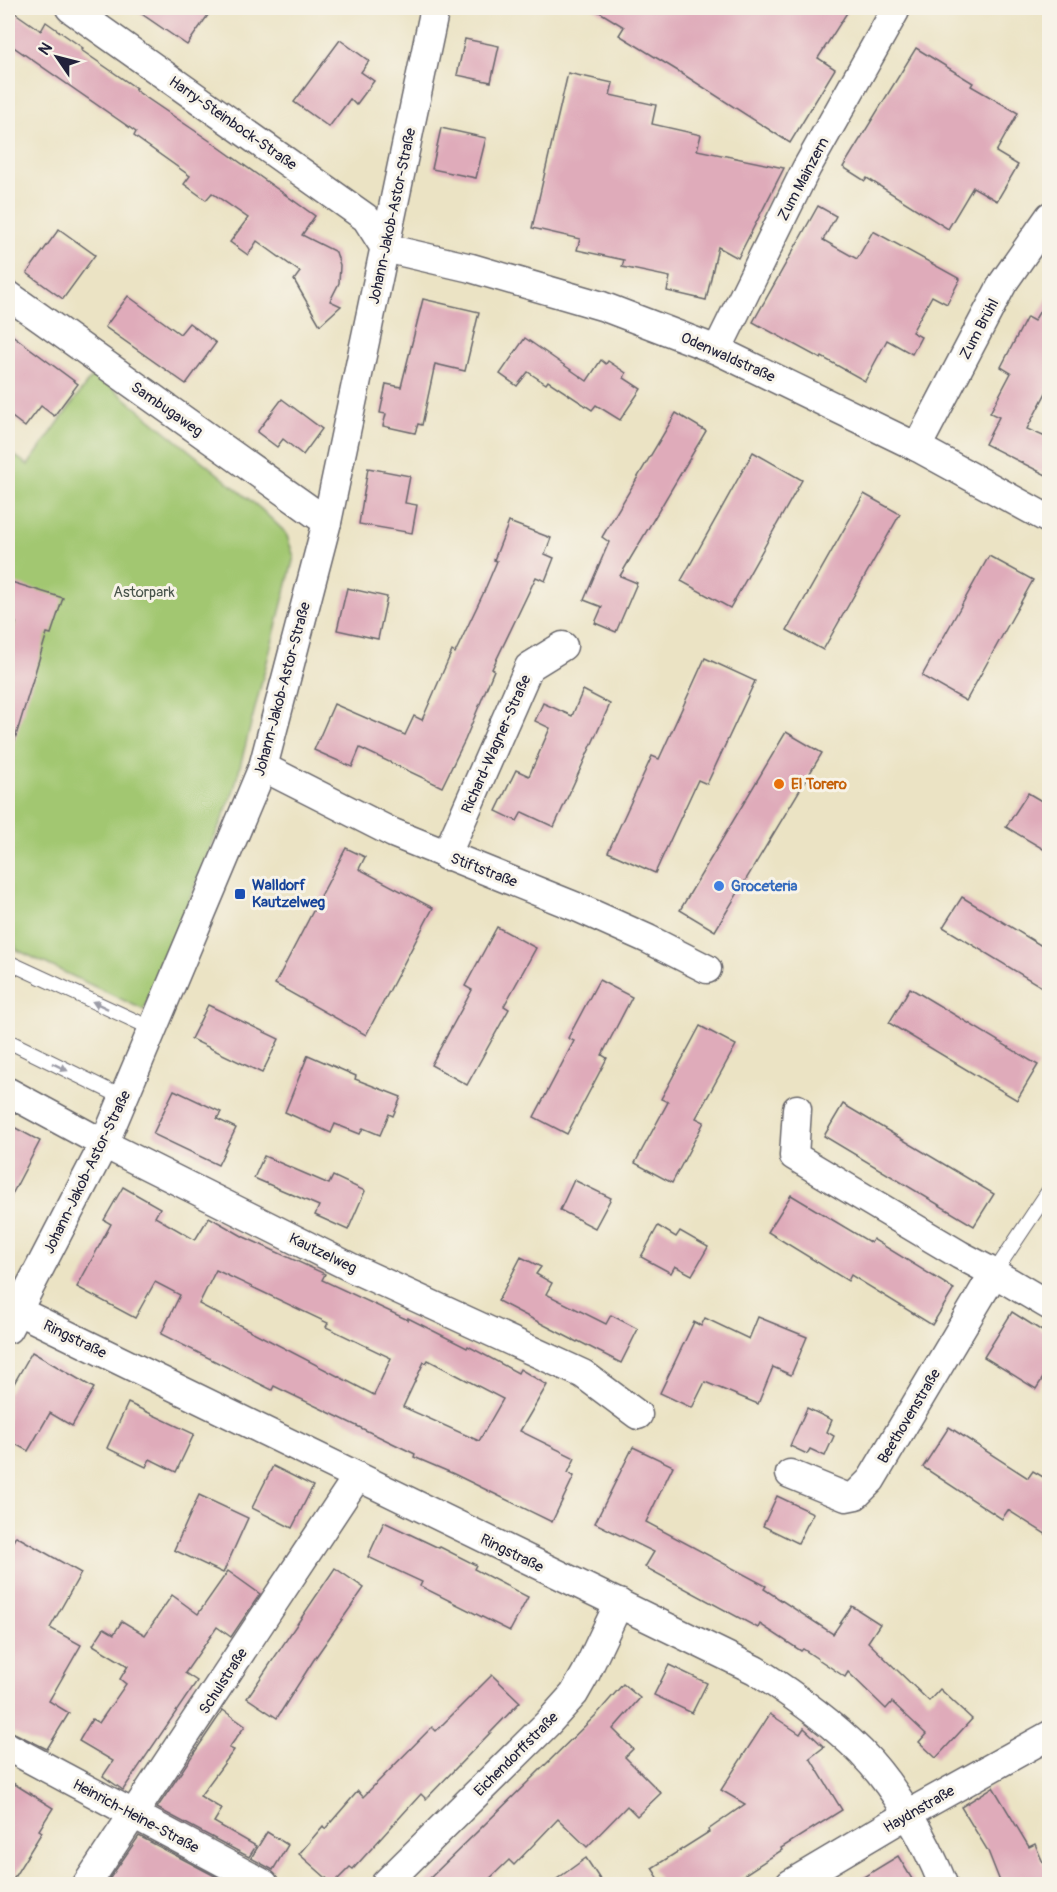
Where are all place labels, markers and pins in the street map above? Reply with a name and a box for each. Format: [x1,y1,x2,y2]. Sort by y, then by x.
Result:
place label: El Torero [791,775,847,794]
marker: El Torero [772,777,786,791]
place label: Walldorf Kautzelweg [252,876,326,912]
place label: Groceteria [731,877,798,896]
marker: Groceteria [712,879,726,893]
marker: Walldorf Kautzelweg [233,887,247,901]

